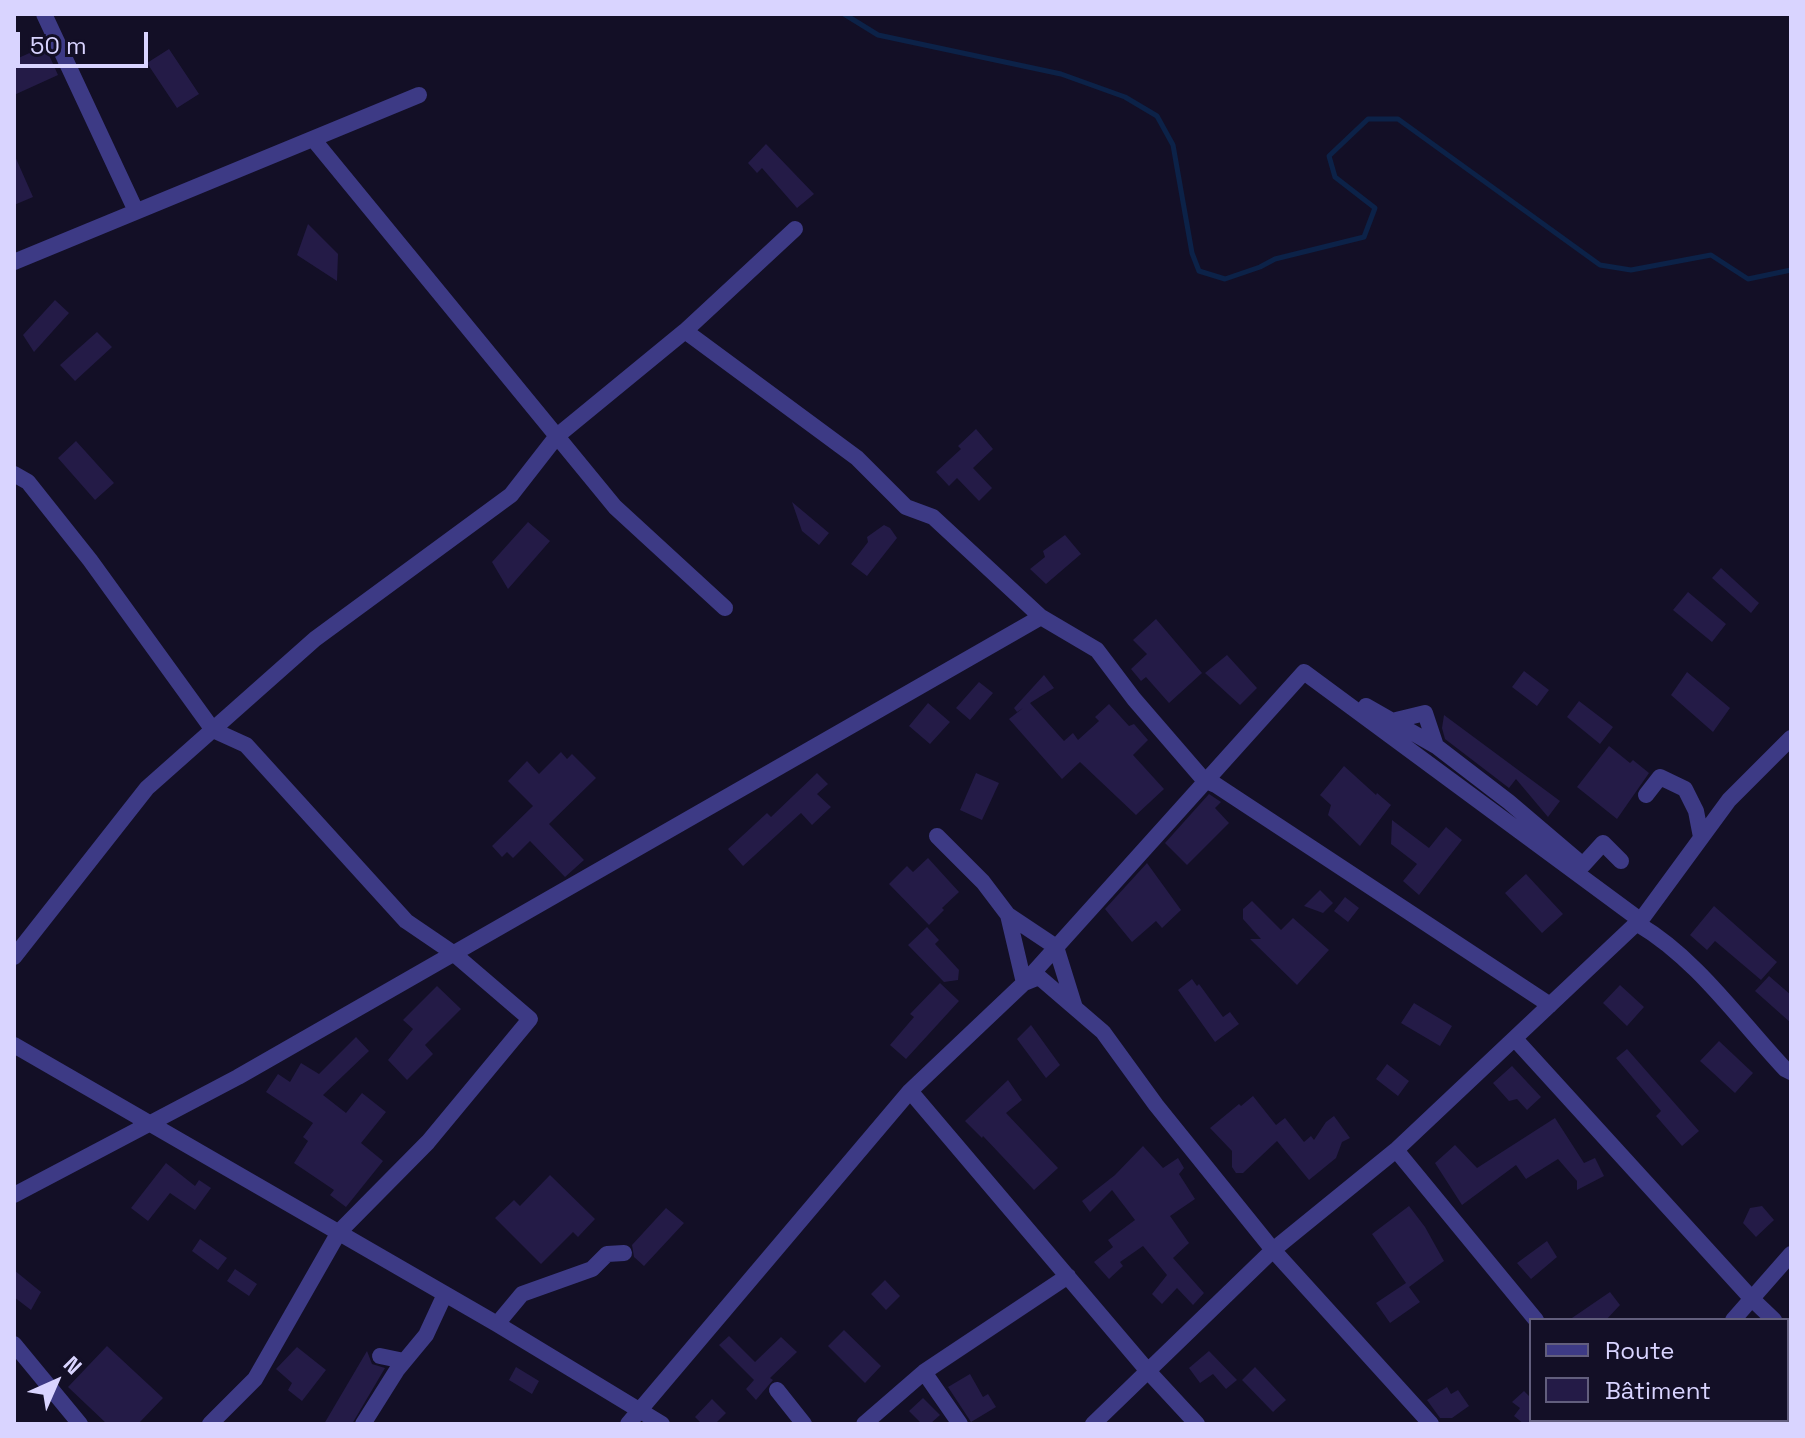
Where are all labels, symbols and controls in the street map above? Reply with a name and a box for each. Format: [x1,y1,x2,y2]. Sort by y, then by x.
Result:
scale bar [20,16,152,66]
text: 50 m [30,30,87,61]
legend [1529,1318,1789,1422]
text: Route [1605,1335,1674,1366]
north arrow [16,1342,96,1422]
text: N [58,1350,88,1380]
text: Bâtiment [1605,1375,1711,1406]

